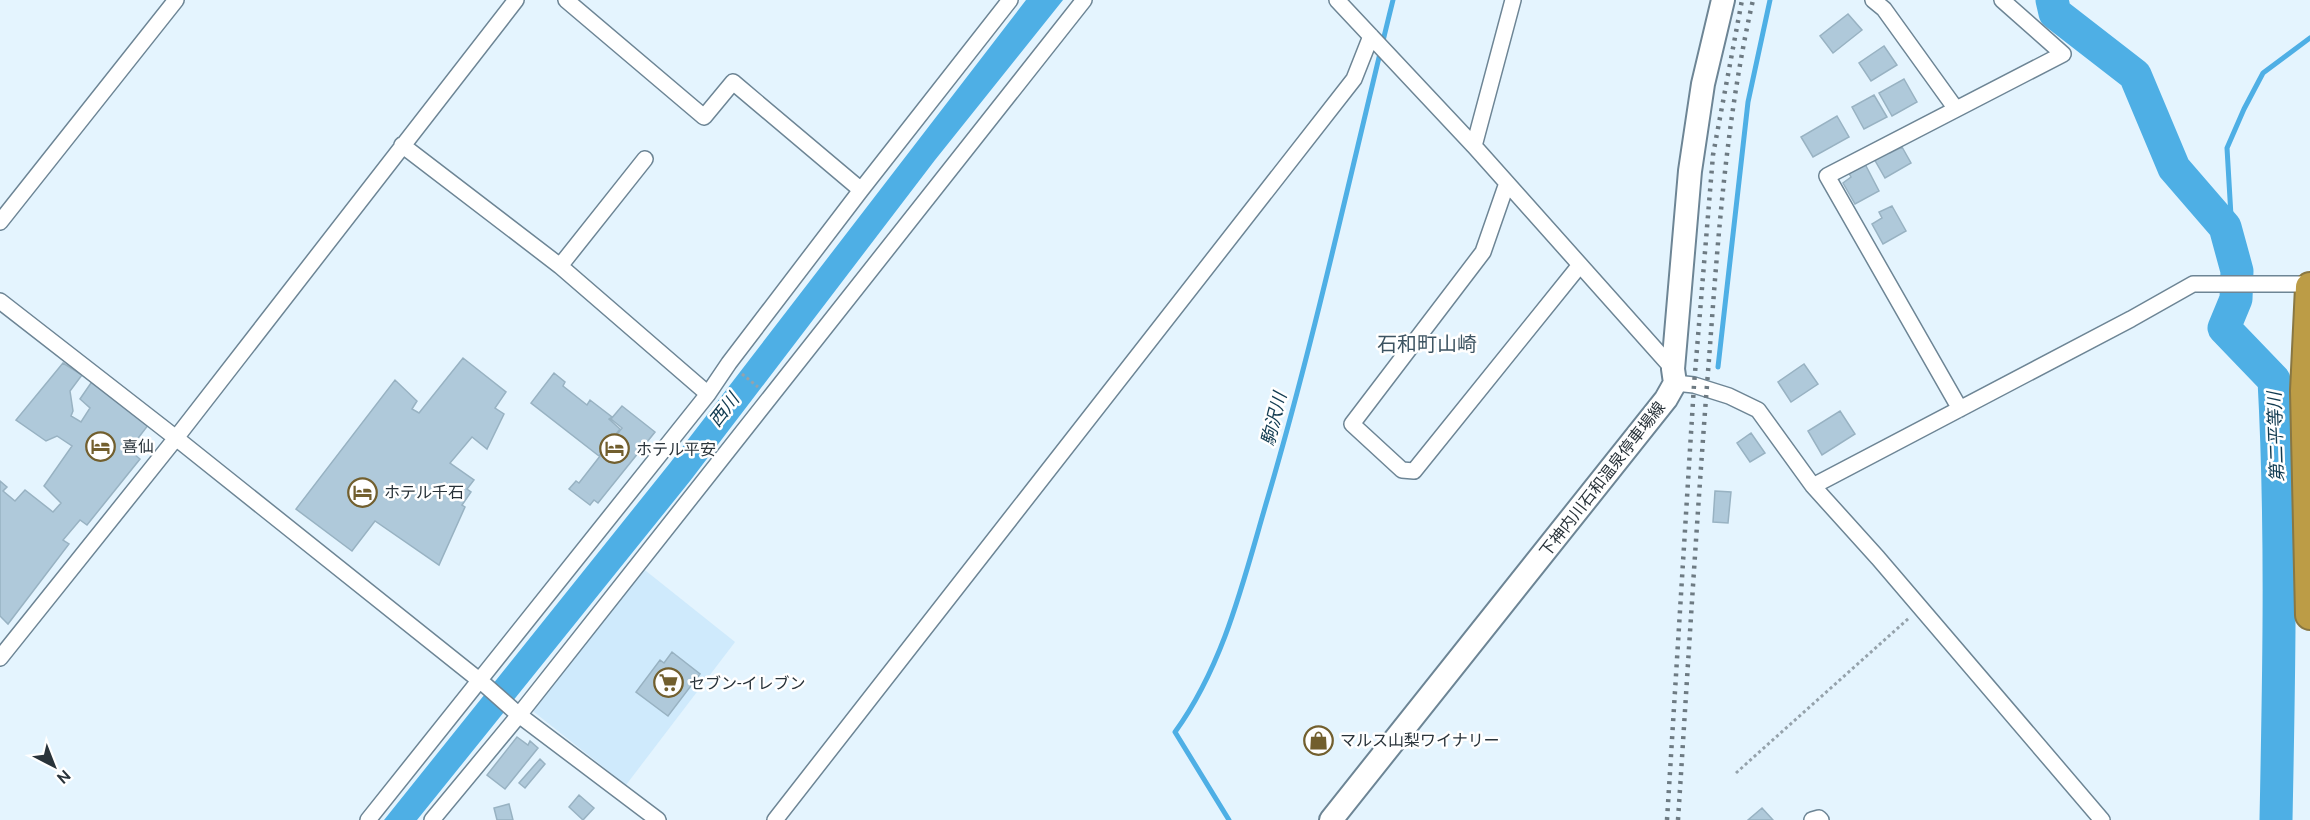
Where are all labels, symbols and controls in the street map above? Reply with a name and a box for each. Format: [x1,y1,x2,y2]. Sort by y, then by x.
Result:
district label: 石和町山崎 [1377,332,1477,355]
water label: 西川 [704,387,743,430]
water label: 駒沢川 [1257,388,1290,447]
water label: 第二平等川 [2263,390,2287,482]
street label: 下神内川石和温泉停車場線 [1536,398,1668,560]
hotel icon: 喜仙 [85,430,117,462]
hotel icon: ホテル平安 [599,433,631,465]
place label: 喜仙 [122,437,154,455]
place label: ホテル平安 [636,440,716,458]
hotel icon: ホテル千石 [347,476,379,508]
place label: ホテル千石 [384,483,464,501]
supermarket icon: セブン-イレブン [652,667,684,699]
place label: セブン-イレブン [689,674,806,692]
shop icon: マルス山梨ワイナリー [1303,724,1335,756]
place label: マルス山梨ワイナリー [1340,731,1500,749]
north arrow [24,736,84,796]
text: N [54,766,74,788]

